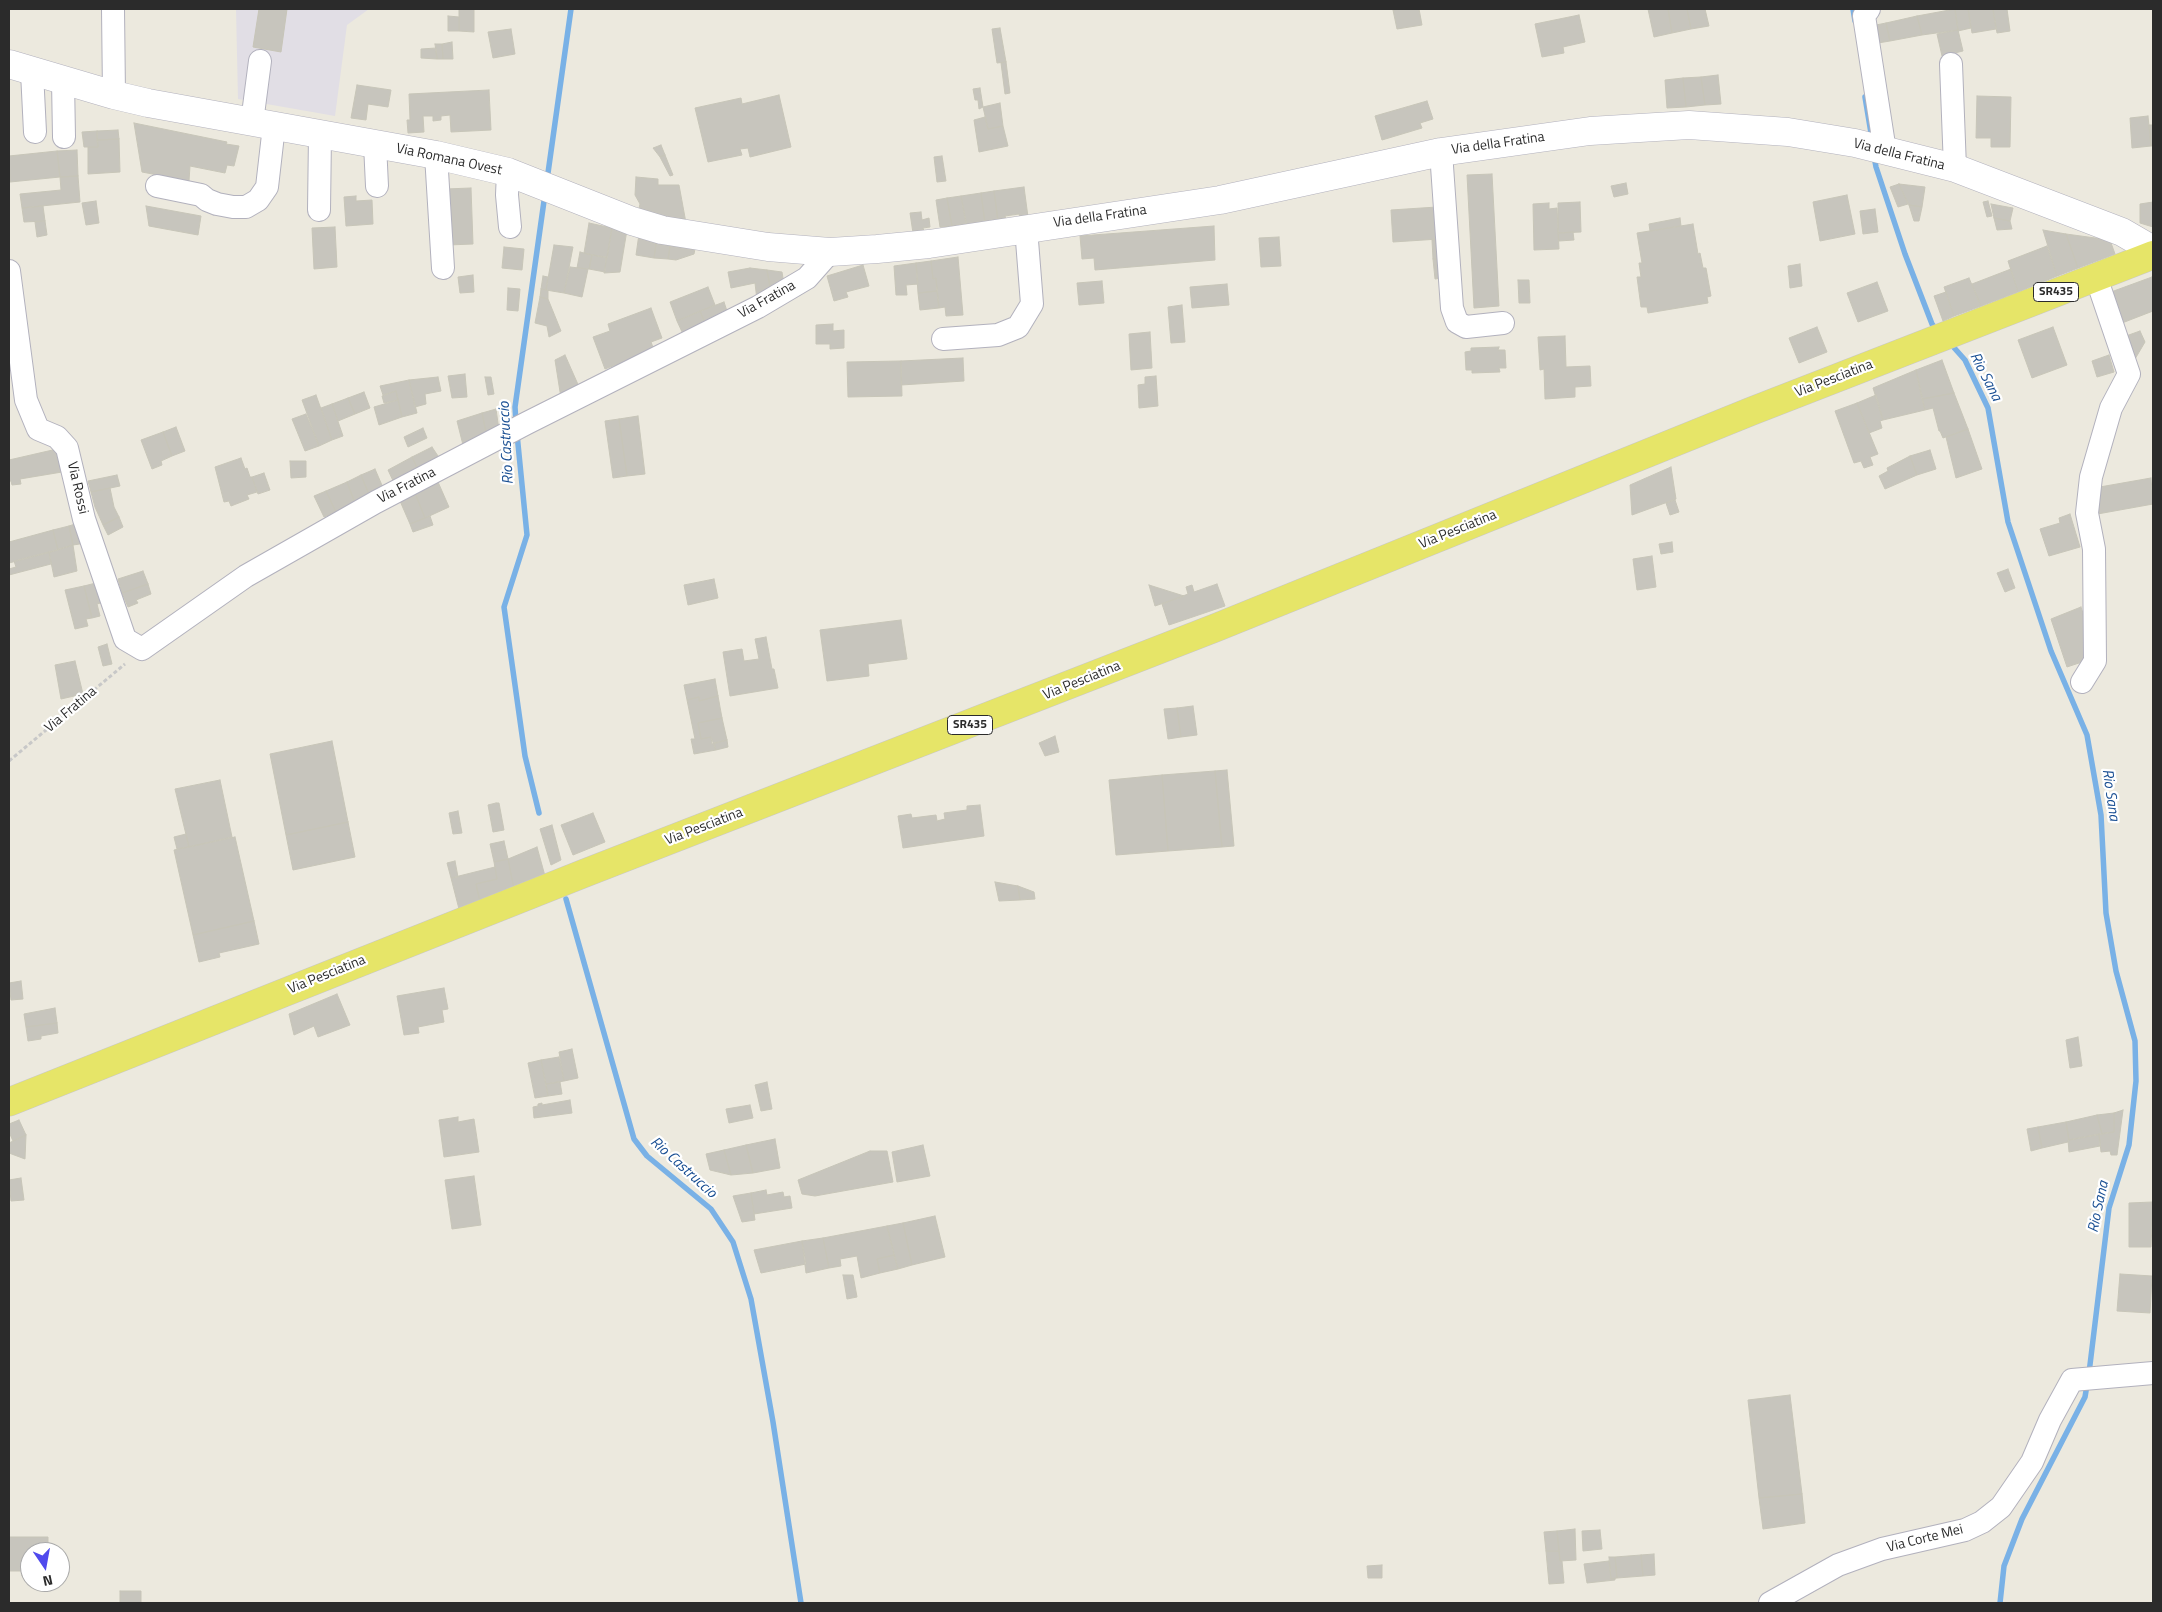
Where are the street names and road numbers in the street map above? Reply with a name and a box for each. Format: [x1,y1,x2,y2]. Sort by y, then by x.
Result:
street label: Via della Fratina [1450,129,1546,159]
street label: Via della Fratina [1851,136,1947,174]
street label: Via Romana Ovest [394,141,504,179]
street label: Via della Fratina [1052,202,1148,232]
street label: Via Fratina [735,277,799,323]
road number: SR435 [2034,282,2078,302]
street label: Via Pesciatina [1793,356,1875,402]
street label: Via Rossi [63,460,91,516]
street label: Via Fratina [375,464,439,508]
street label: Via Pesciatina [1417,507,1499,553]
street label: Via Pesciatina [1041,658,1123,704]
street label: Via Fratina [42,683,100,737]
road number: SR435 [948,716,992,734]
street label: Via Pesciatina [663,804,745,850]
street label: Via Pesciatina [286,952,368,998]
street label: Via Corte Mei [1885,1521,1965,1557]

